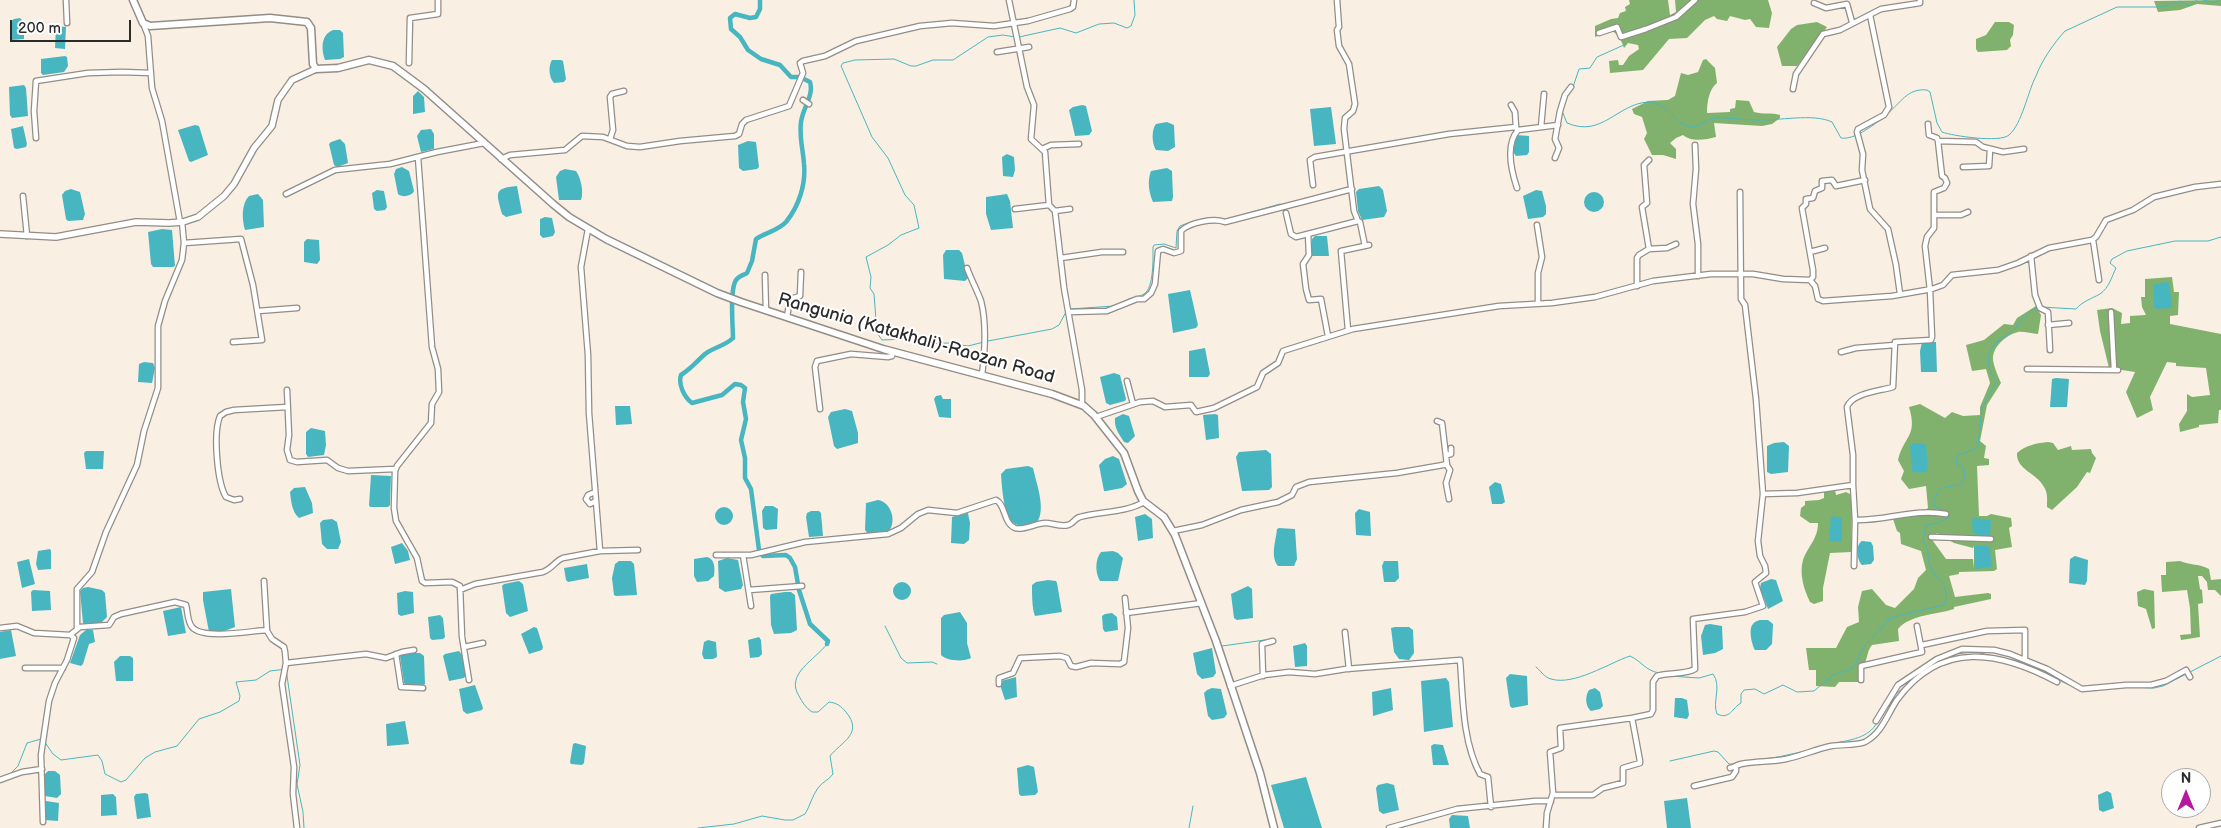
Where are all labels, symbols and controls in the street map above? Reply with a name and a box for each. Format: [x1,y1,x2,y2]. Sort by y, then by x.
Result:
scale bar [12,10,134,42]
text: 200 m [18,19,61,38]
street label: Rangunia (Katakhali)-Raozan Road [775,289,1057,389]
north arrow [2161,768,2211,818]
text: N [2181,770,2191,787]

